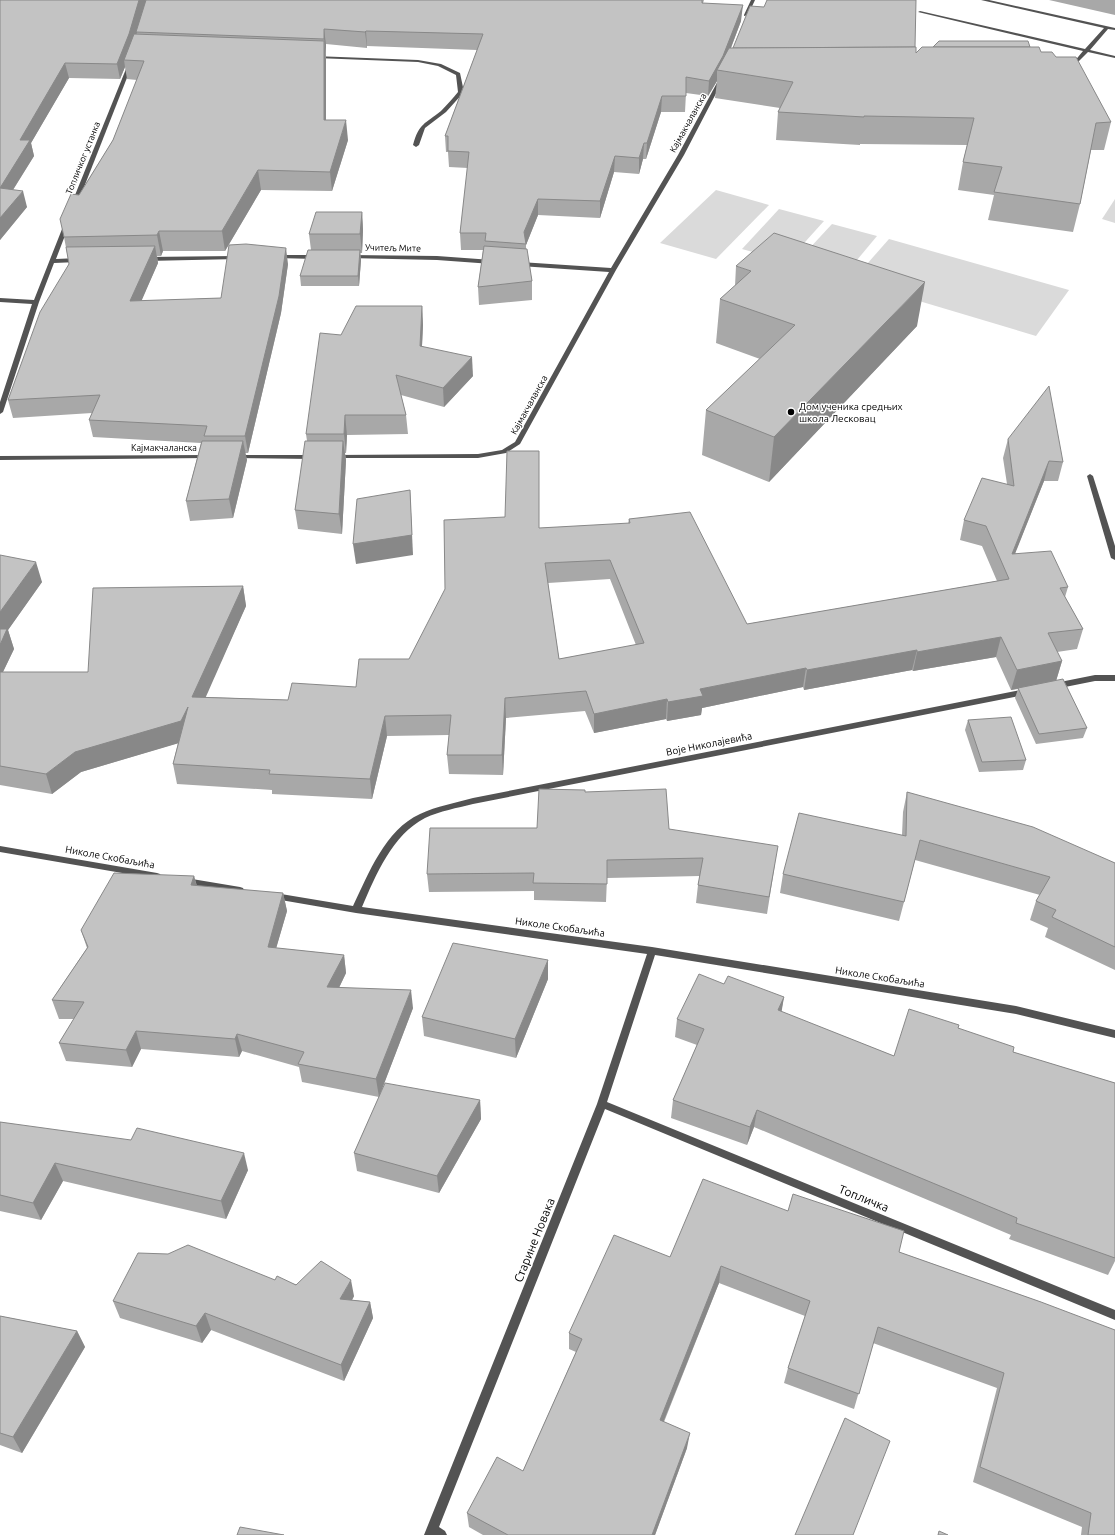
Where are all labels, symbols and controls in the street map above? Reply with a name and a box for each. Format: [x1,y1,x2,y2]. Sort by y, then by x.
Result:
street label: Кајмакчаланска [668,92,708,154]
street label: Топличког устанка [64,120,102,196]
street label: Учитељ Мите [365,243,421,253]
street label: Кајмакчаланска [509,374,549,436]
place label: Дом ученика средњих школа Лесковац [799,401,903,424]
marker: Дом ученика средњих школа Лесковац [786,407,796,417]
street label: Кајмакчаланска [131,443,197,453]
street label: Воје Николајевића [665,730,753,758]
street label: Николе Скобаљића [64,844,156,870]
street label: Николе Скобаљића [514,915,606,939]
street label: Николе Скобаљића [834,964,926,990]
street label: Топличка [837,1182,891,1214]
street label: Старине Новака [511,1196,557,1284]

